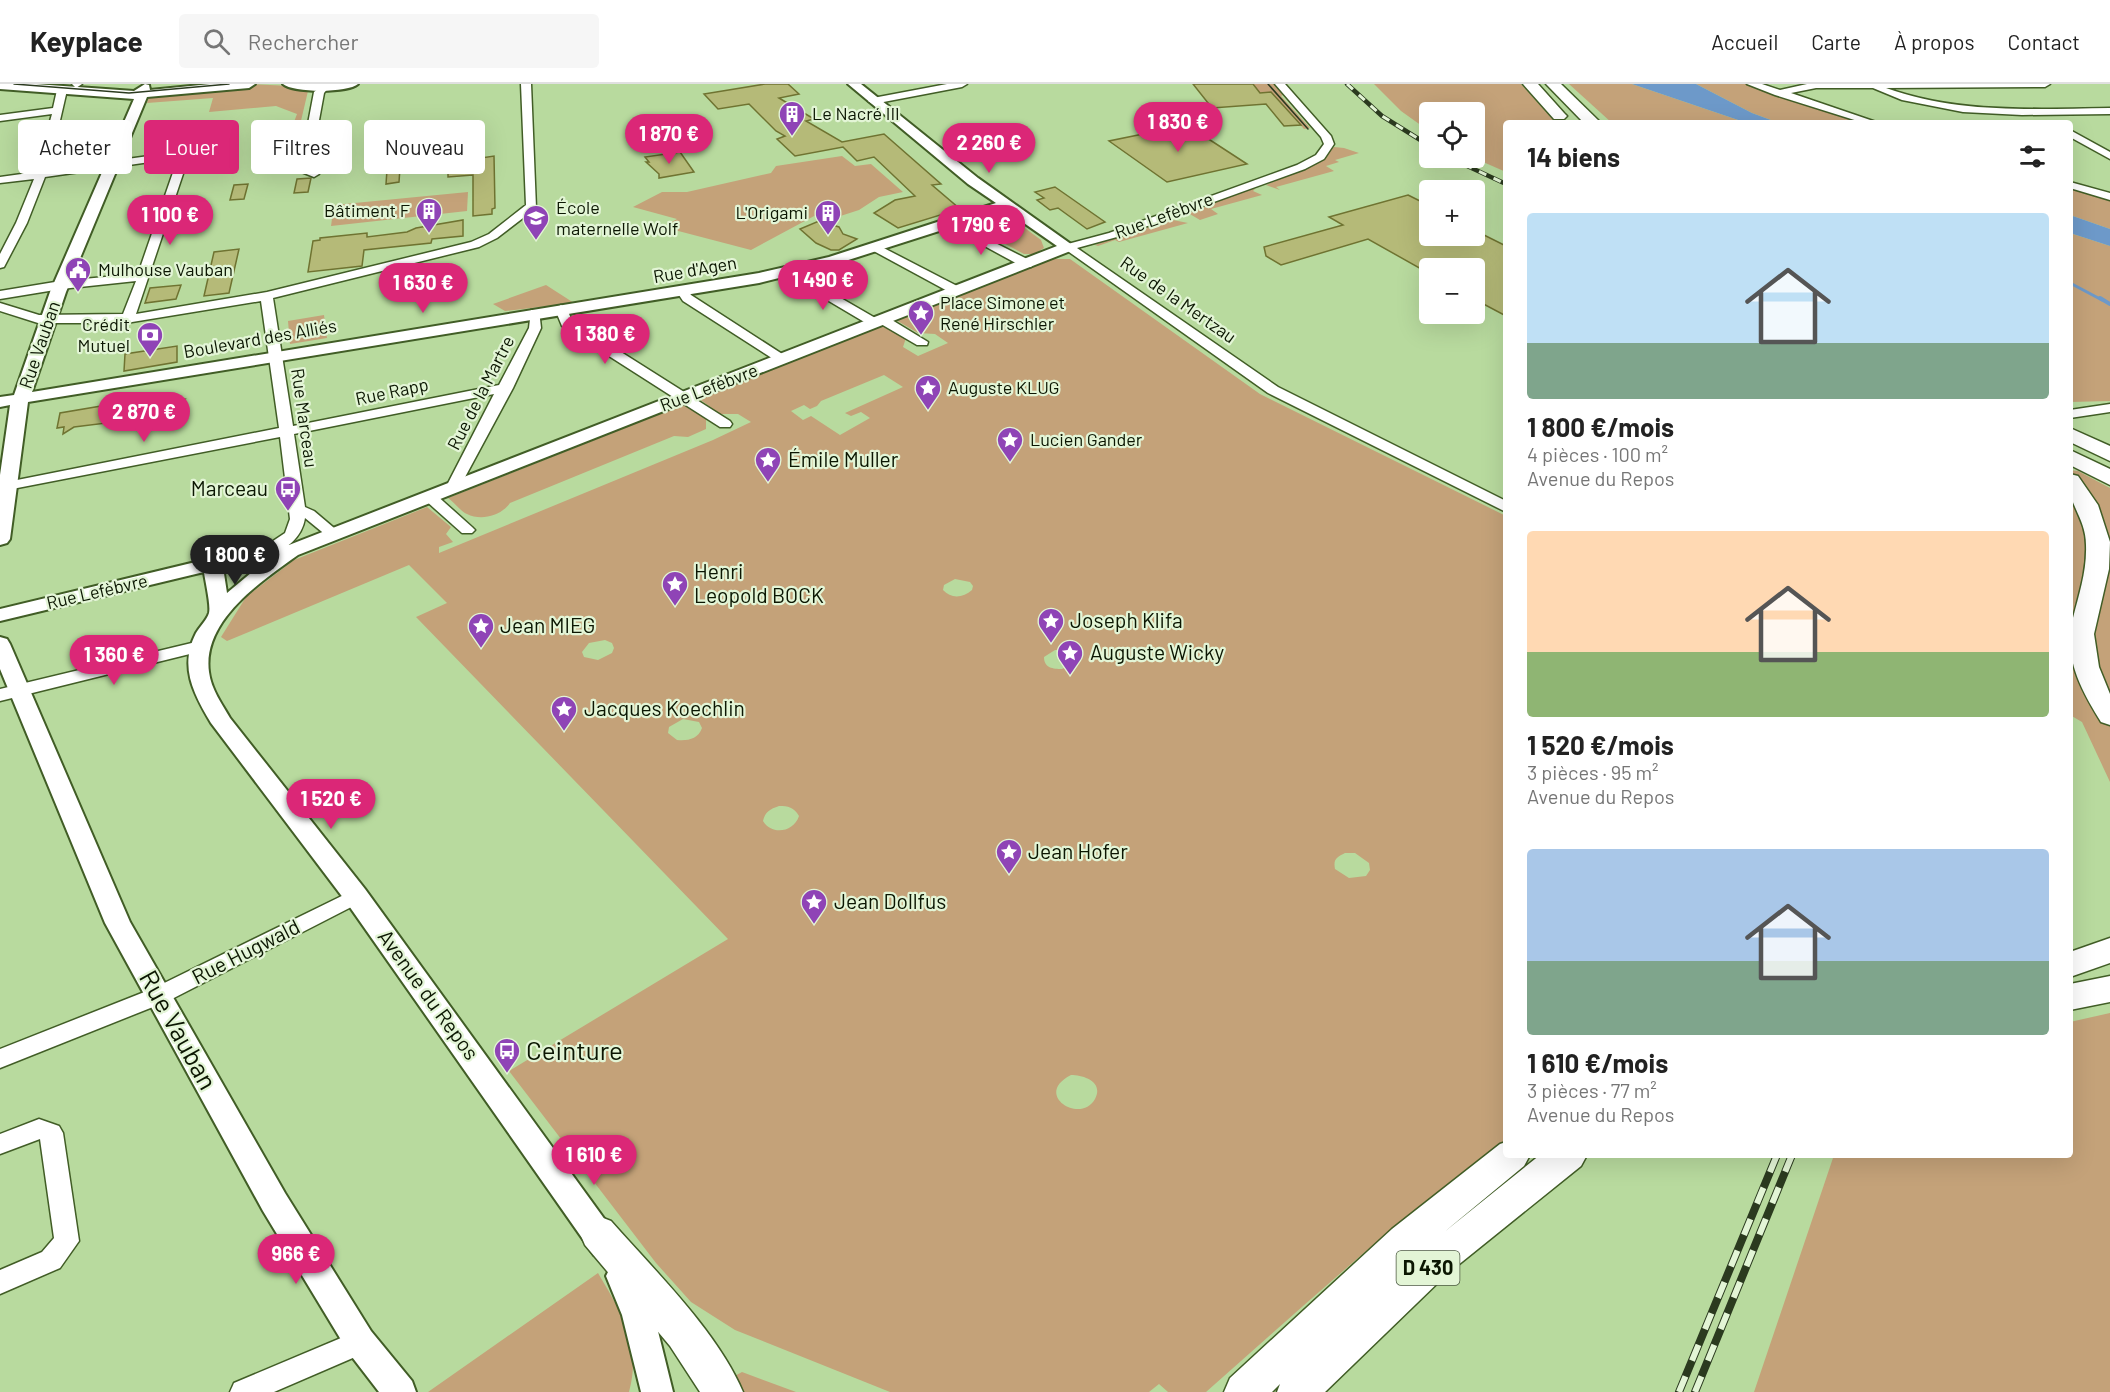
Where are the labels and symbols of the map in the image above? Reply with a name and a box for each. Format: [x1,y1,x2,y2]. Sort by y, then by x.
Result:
building icon: Le Nacré III [777,99,807,137]
place label: Le Nacré III [812,102,900,124]
pin: 1 830 € [1123,102,1233,153]
pin: 1 870 € [614,114,724,165]
pin: 2 260 € [934,123,1044,174]
street label: Rue Lefèbvre [1112,187,1216,243]
pin: 1 100 € [115,195,225,246]
building icon: Bâtiment F [414,196,444,234]
place label: École maternelle Wolf [556,196,678,239]
building icon: L'Origami [813,198,843,236]
place label: Bâtiment F [324,199,410,221]
place label: L'Origami [735,201,808,223]
school or university icon: École maternelle Wolf [521,203,551,241]
pin: 1 790 € [926,205,1036,256]
street label: Rue d'Agen [651,251,738,287]
street label: Rue de la Mertzau [1116,251,1241,347]
public building icon: Mulhouse Vauban [63,255,93,293]
place label: Mulhouse Vauban [98,258,233,280]
pin: 1 490 € [768,260,878,311]
pin: 1 630 € [368,263,478,314]
place label: Place Simone et René Hirschler [940,291,1065,334]
street label: Rue Vauban [14,298,64,391]
place icon: Place Simone et René Hirschler [906,298,936,336]
place label: Crédit Mutuel [78,313,130,356]
street label: Boulevard des Alliés [182,314,338,362]
pin: 1 380 € [550,314,660,365]
bank icon: Crédit Mutuel [135,320,165,358]
street label: Rue de la Martre [442,332,518,453]
street label: Rue Lefèbvre [657,358,761,416]
street label: Rue Marceau [287,367,323,469]
street label: Rue Rapp [353,373,430,409]
place icon: Auguste KLUG [913,373,943,411]
place label: Auguste KLUG [948,376,1060,398]
pin: 2 870 € [89,392,199,443]
place icon: Lucien Gander [995,425,1025,463]
place label: Lucien Gander [1030,428,1143,450]
place icon: Émile Muller [753,445,783,483]
place label: Émile Muller [788,446,899,471]
bus stop icon: Marceau [273,474,303,512]
place label: Marceau [191,475,268,500]
pin: 1 800 € [180,535,290,586]
place label: Henri Leopold BOCK [694,558,824,607]
street label: Rue Lefèbvre [44,569,149,613]
place icon: Henri Leopold BOCK [660,569,690,607]
place icon: Joseph Klifa [1036,606,1066,644]
place label: Joseph Klifa [1070,607,1183,632]
place icon: Jean MIEG [466,611,496,649]
place label: Jean MIEG [500,612,596,637]
pin: 1 360 € [59,635,169,686]
place icon: Auguste Wicky [1055,638,1085,676]
place label: Auguste Wicky [1090,639,1225,664]
place icon: Jacques Koechlin [549,694,579,732]
place label: Jacques Koechlin [584,695,745,720]
pin: 1 520 € [276,779,386,830]
place icon: Jean Hofer [994,837,1024,875]
place label: Jean Hofer [1028,838,1128,863]
place icon: Jean Dollfus [799,887,829,925]
place label: Jean Dollfus [834,888,946,913]
street label: Rue Hugwald [187,913,303,989]
street label: Avenue du Repos [374,924,485,1064]
street label: Rue Vauban [134,964,225,1094]
place label: Ceinture [526,1034,623,1065]
bus stop icon: Ceinture [492,1036,522,1074]
pin: 1 610 € [539,1135,649,1186]
pin: 966 € [254,1234,338,1285]
road number: D 430 [1396,1251,1460,1285]

